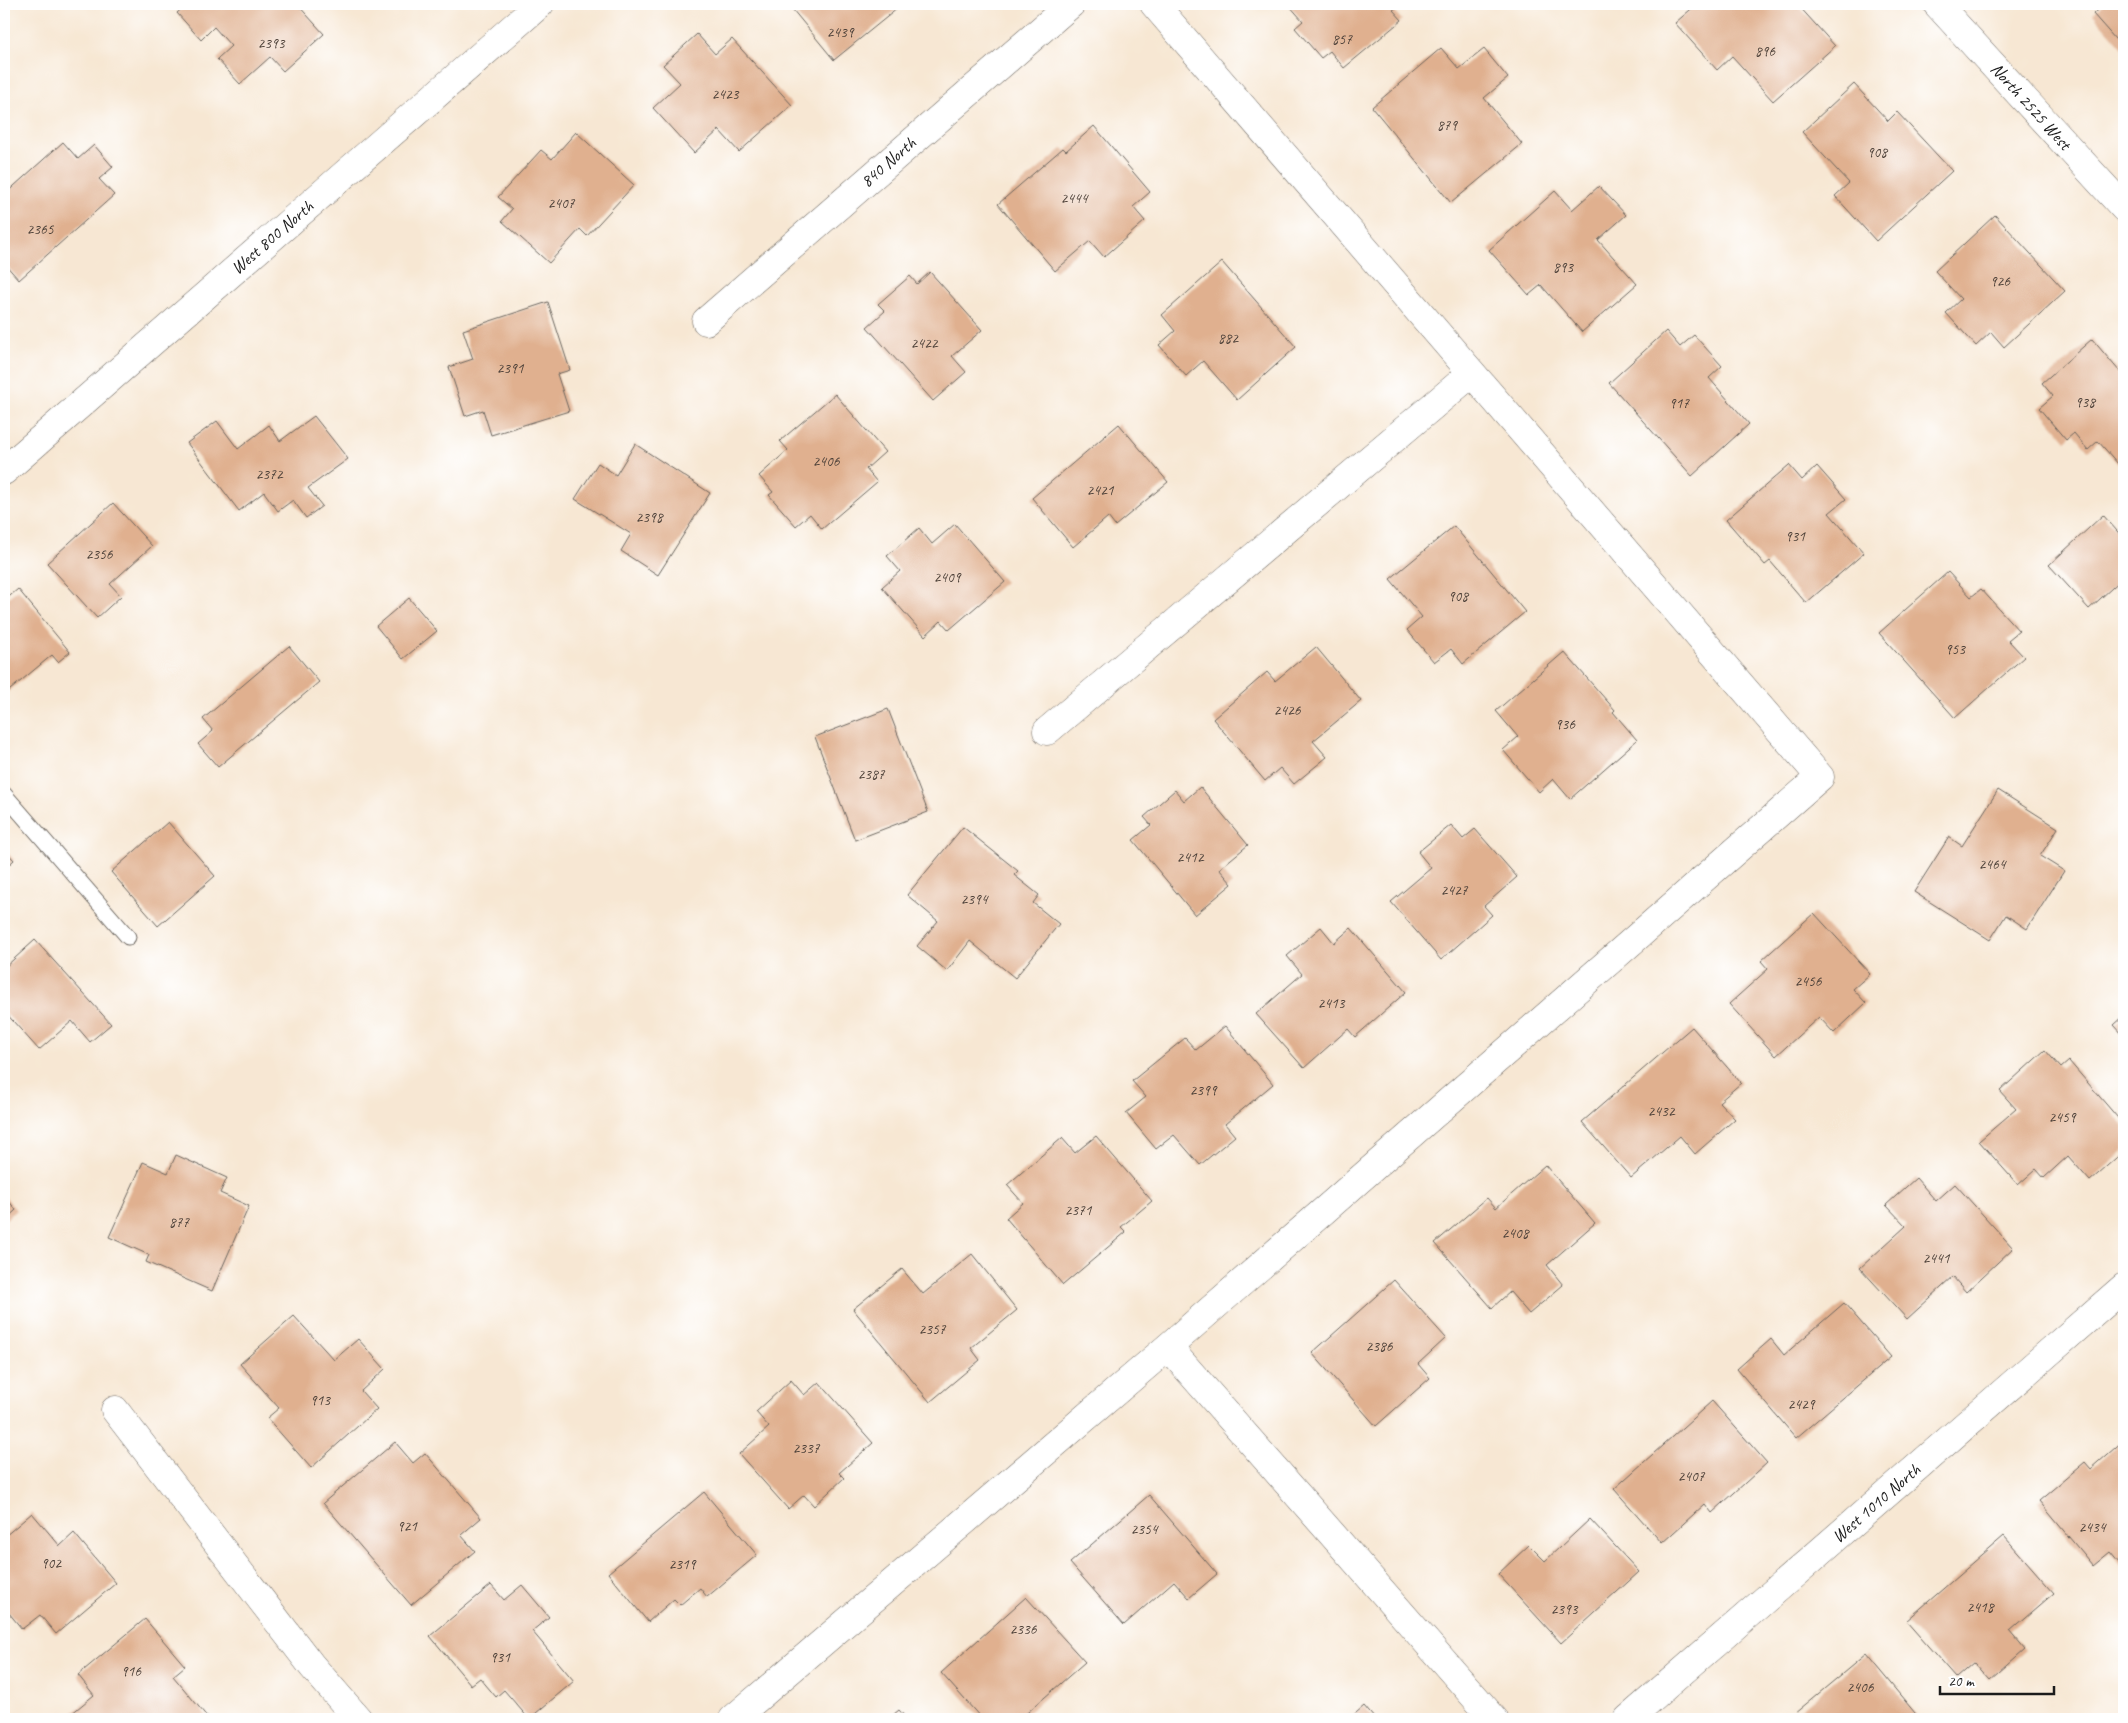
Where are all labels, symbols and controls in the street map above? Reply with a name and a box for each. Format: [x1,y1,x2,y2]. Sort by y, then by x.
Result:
house number: 2439 [826,23,855,42]
house number: 857 [1332,30,1353,49]
house number: 2393 [257,34,286,53]
house number: 896 [1755,42,1776,61]
street label: North 2525 West [1986,58,2077,156]
house number: 2423 [711,85,740,104]
house number: 879 [1437,116,1458,135]
street label: 840 North [856,131,921,192]
house number: 908 [1867,143,1888,162]
house number: 2444 [1060,189,1089,208]
house number: 2407 [547,194,576,213]
street label: West 800 North [226,195,318,279]
house number: 2365 [26,220,55,239]
house number: 893 [1553,258,1574,277]
house number: 926 [1990,272,2011,291]
house number: 882 [1218,329,1239,348]
house number: 2422 [910,334,939,353]
house number: 2391 [496,359,525,378]
house number: 938 [2075,393,2096,412]
house number: 917 [1669,394,1690,413]
house number: 2406 [812,452,841,471]
house number: 2372 [255,465,284,484]
house number: 2421 [1086,481,1115,500]
house number: 2398 [635,508,664,527]
house number: 931 [1785,527,1806,546]
house number: 2356 [85,545,114,564]
house number: 2409 [933,568,962,587]
house number: 908 [1448,587,1469,606]
house number: 953 [1945,640,1966,659]
house number: 2426 [1273,701,1302,720]
house number: 936 [1555,715,1576,734]
house number: 2387 [857,765,886,784]
house number: 2412 [1176,848,1205,867]
house number: 2464 [1978,855,2007,874]
house number: 2427 [1440,881,1469,900]
house number: 2394 [960,890,989,909]
house number: 2456 [1794,972,1823,991]
house number: 2413 [1317,994,1346,1013]
house number: 2399 [1189,1081,1218,1100]
house number: 2432 [1647,1102,1676,1121]
house number: 2459 [2048,1108,2077,1127]
house number: 2371 [1064,1201,1093,1220]
house number: 877 [169,1213,190,1232]
house number: 2408 [1501,1224,1530,1243]
house number: 2441 [1922,1249,1951,1268]
house number: 2357 [918,1320,947,1339]
house number: 2386 [1365,1337,1394,1356]
house number: 913 [310,1391,331,1410]
house number: 2429 [1787,1395,1816,1414]
house number: 2337 [792,1439,821,1458]
street label: West 1010 North [1827,1458,1925,1547]
house number: 2407 [1677,1467,1706,1486]
house number: 921 [397,1517,418,1536]
house number: 2434 [2078,1518,2107,1537]
house number: 2354 [1130,1520,1159,1539]
house number: 902 [41,1554,62,1573]
house number: 2319 [668,1555,697,1574]
house number: 2418 [1966,1598,1995,1617]
house number: 2393 [1550,1600,1579,1619]
house number: 2336 [1009,1620,1038,1639]
house number: 931 [490,1648,511,1667]
house number: 916 [121,1662,142,1681]
scale bar [1940,1663,2054,1695]
text: 20 m [1948,1672,1975,1691]
house number: 2406 [1846,1678,1875,1697]

